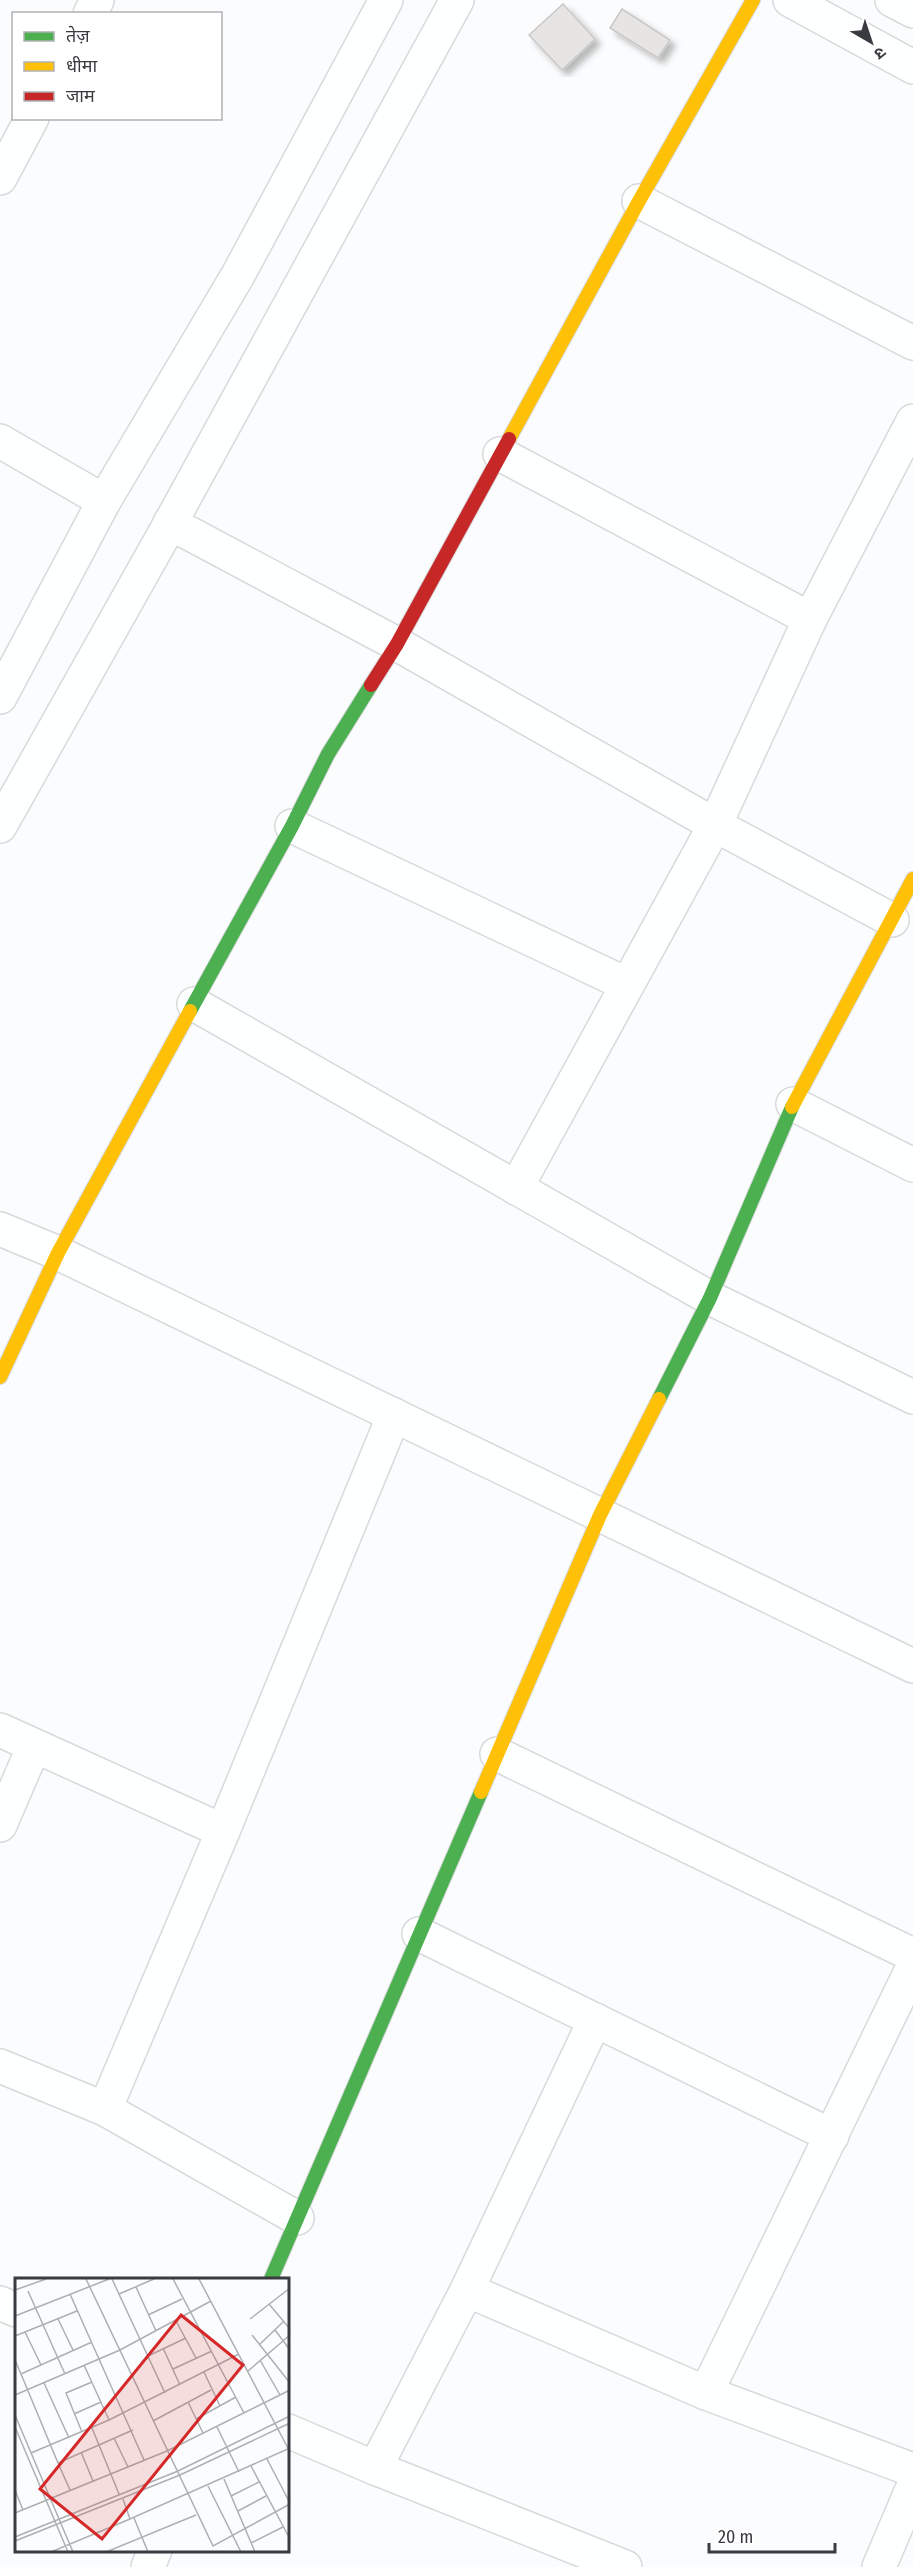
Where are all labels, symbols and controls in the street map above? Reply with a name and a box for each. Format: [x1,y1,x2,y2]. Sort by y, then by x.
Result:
legend [12,12,222,120]
north arrow [841,12,901,72]
text: तेज़ [66,25,90,47]
text: उ [870,43,890,64]
text: धीमा [66,55,97,77]
text: जाम [66,85,96,107]
inset map [15,2278,290,2552]
scale bar [709,2516,835,2554]
text: 20 m [718,2526,753,2548]

